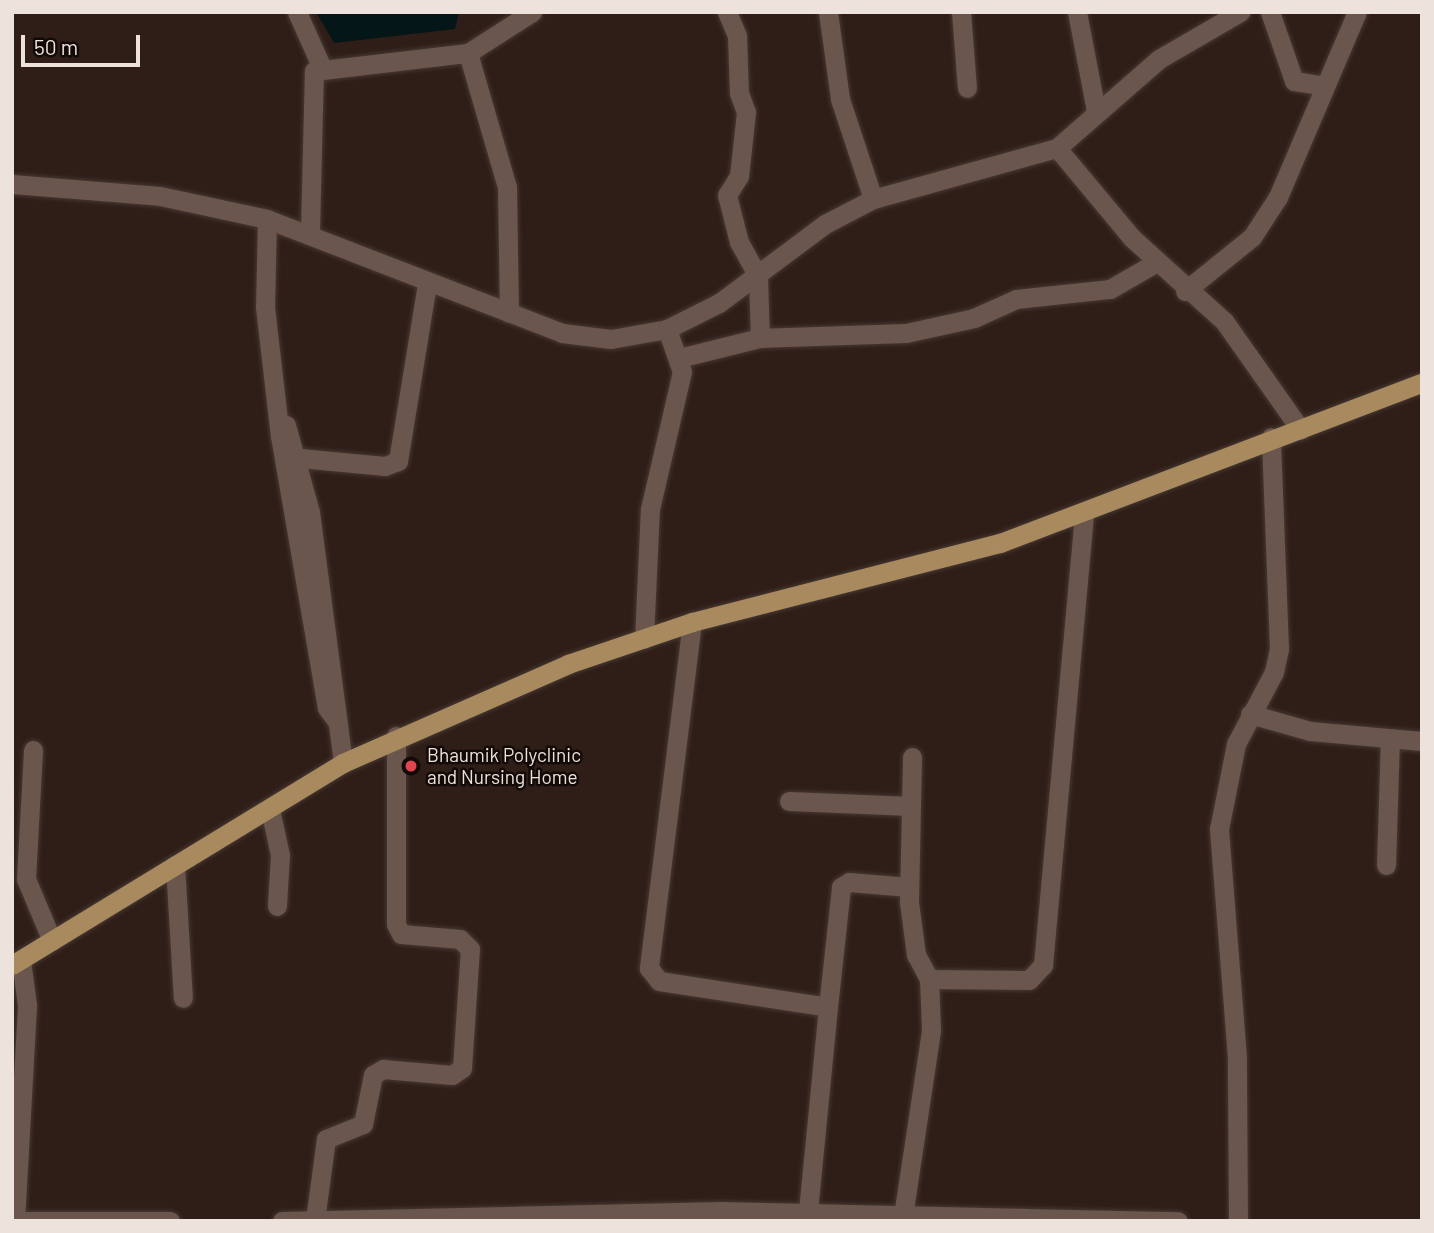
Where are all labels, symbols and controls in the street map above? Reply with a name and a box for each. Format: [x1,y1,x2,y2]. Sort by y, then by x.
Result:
scale bar [24,21,144,65]
text: 50 m [34,34,78,59]
place label: Bhaumik Polyclinic and Nursing Home [427,744,581,788]
marker: Bhaumik Polyclinic and Nursing Home [401,756,421,776]

